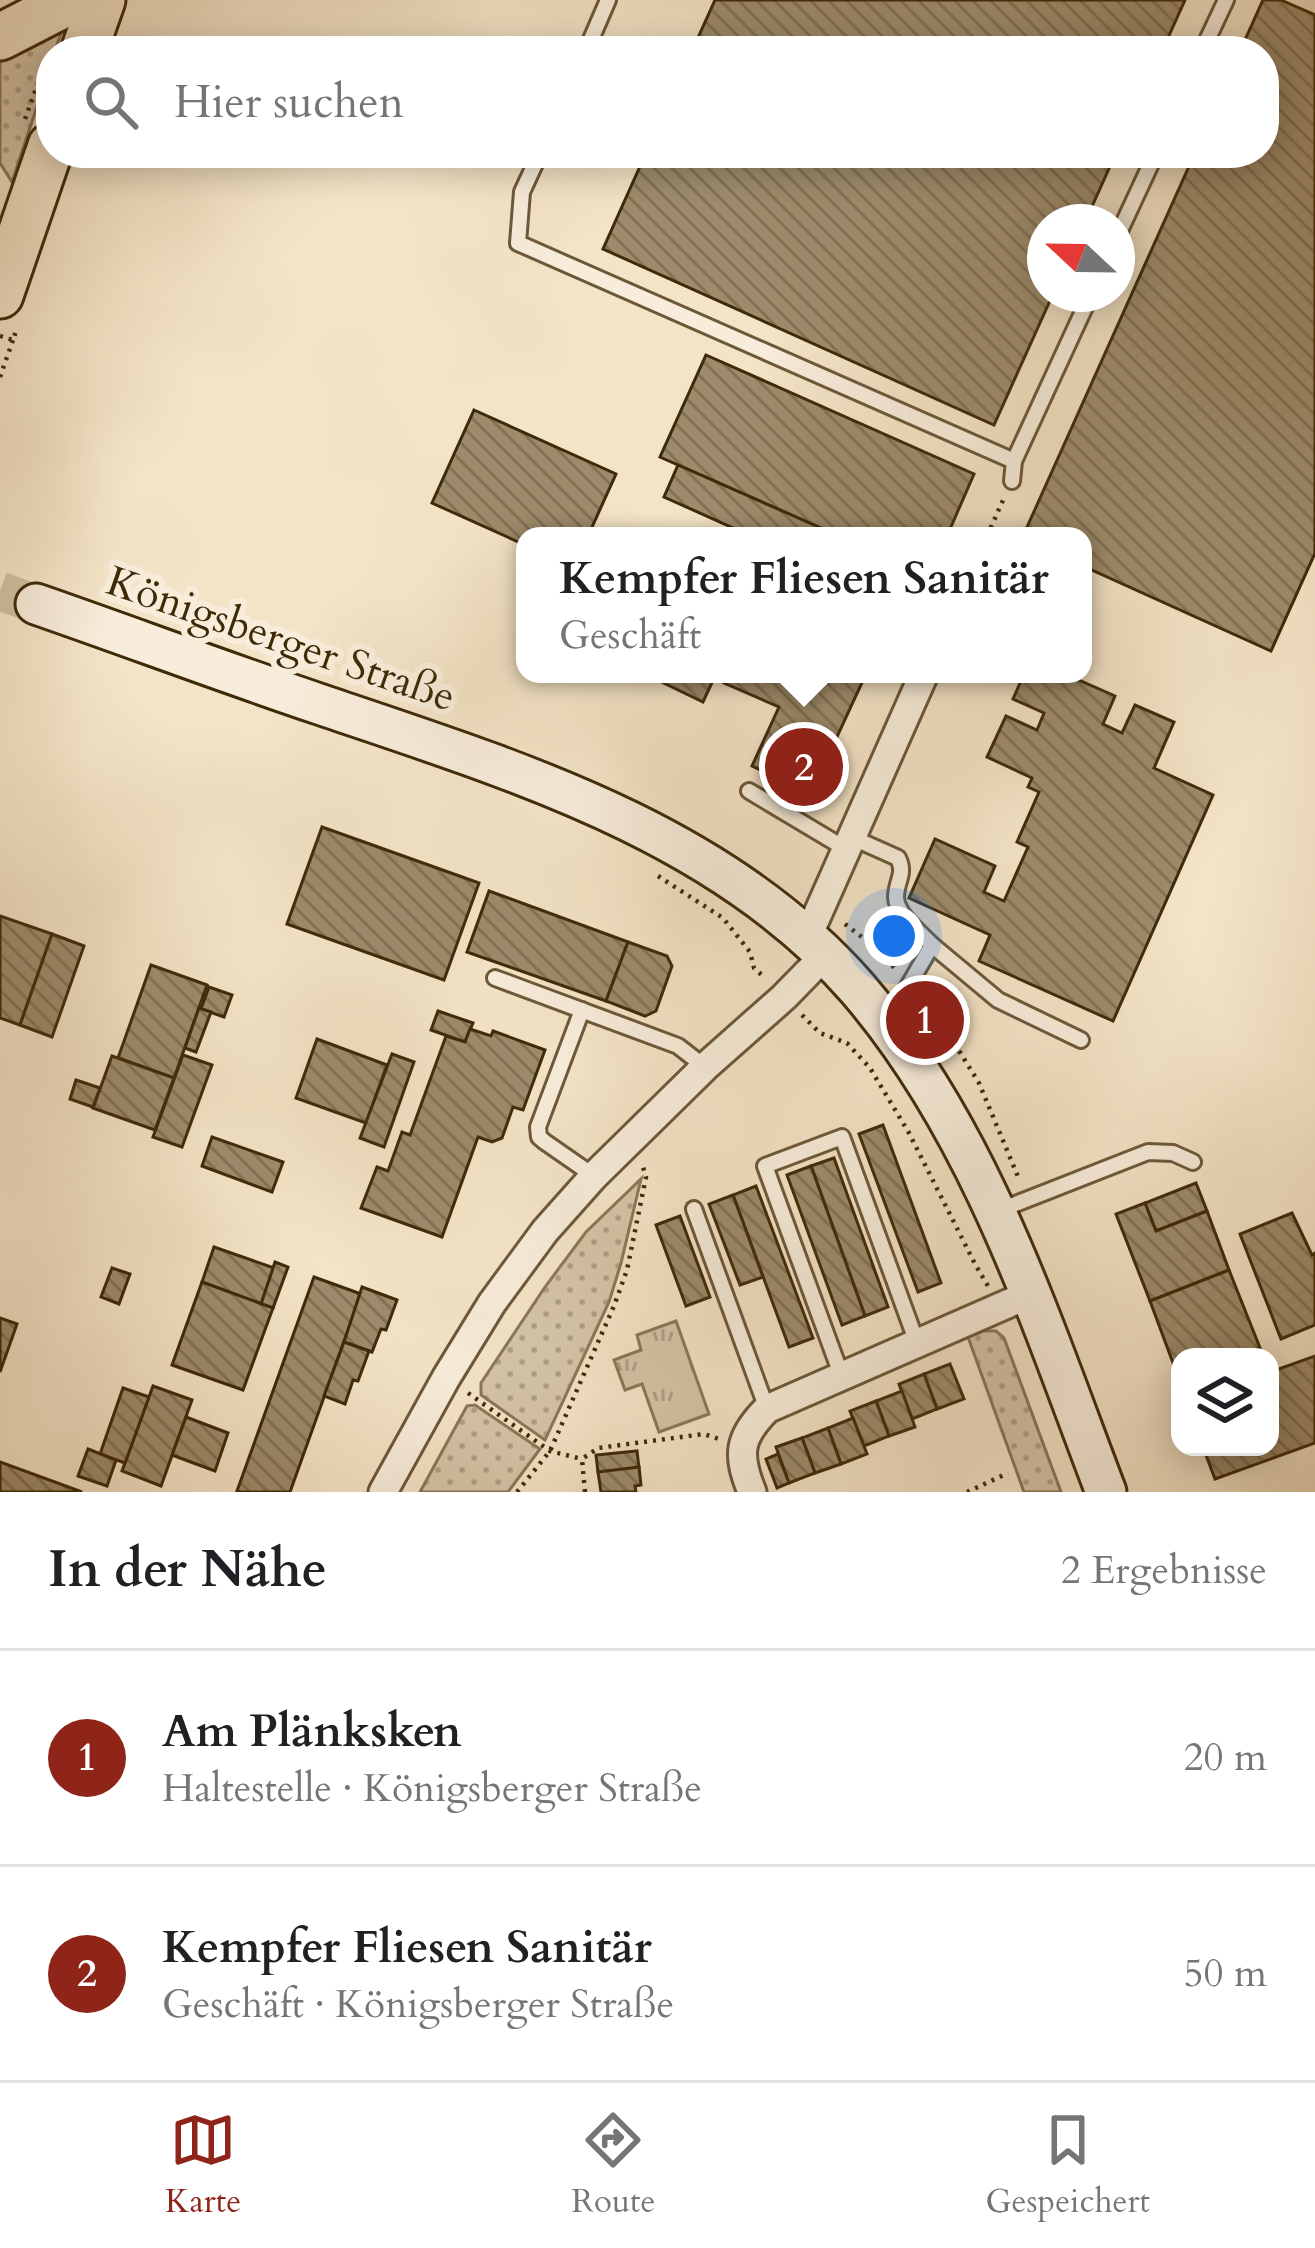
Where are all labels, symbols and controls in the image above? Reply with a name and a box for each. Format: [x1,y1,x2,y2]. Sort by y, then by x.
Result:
search box [36,36,1279,168]
icon: search [78,69,144,135]
text: Hier suchen [174,72,404,133]
north arrow [1027,204,1135,312]
popup [516,527,1092,683]
text: Kempfer Fliesen Sanitär [559,548,1049,609]
street label: Königsberger Straße [99,553,463,725]
text: Geschäft [559,609,701,662]
pin: 2 [765,722,843,812]
your location [864,906,924,966]
pin: 1 [886,975,964,1065]
map controls [1171,1348,1279,1456]
button: layers [1171,1348,1279,1456]
text: In der Nähe [48,1535,327,1605]
text: 2 Ergebnisse [1061,1544,1267,1597]
text: Am Plänksken [162,1701,462,1762]
text: 1 [77,1731,97,1784]
text: 20 m [1184,1731,1267,1784]
text: Haltestelle · Königsberger Straße [162,1762,702,1815]
text: Kempfer Fliesen Sanitär [162,1917,652,1978]
text: 2 [77,1947,97,2000]
text: 50 m [1184,1947,1267,2000]
text: Geschäft · Königsberger Straße [162,1978,674,2031]
tab: Karte [165,2107,241,2224]
tab: Route [571,2107,655,2224]
tab: Gespeichert [985,2107,1150,2224]

